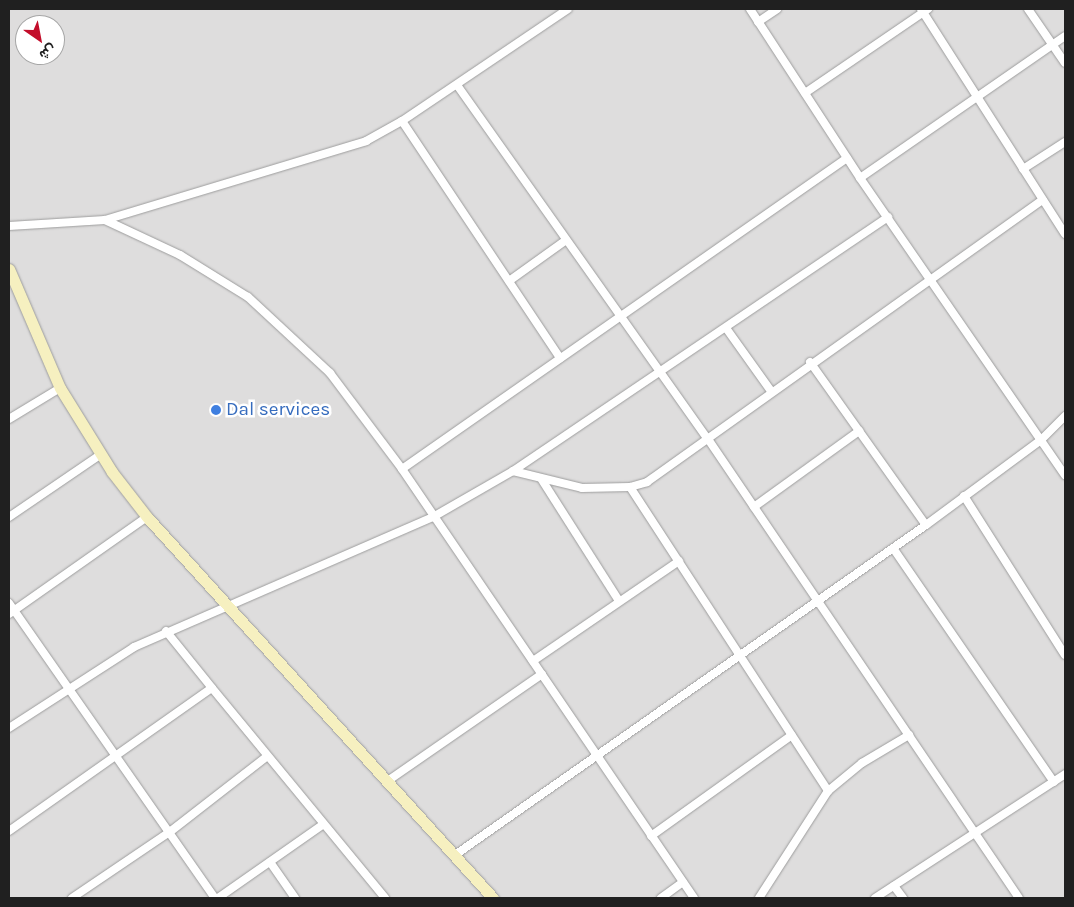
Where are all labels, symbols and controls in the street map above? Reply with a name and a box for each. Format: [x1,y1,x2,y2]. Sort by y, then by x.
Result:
north arrow [15,15,65,65]
text: ش [36,40,60,64]
place label: Dal services [226,399,330,421]
marker: Dal services [210,404,222,416]

